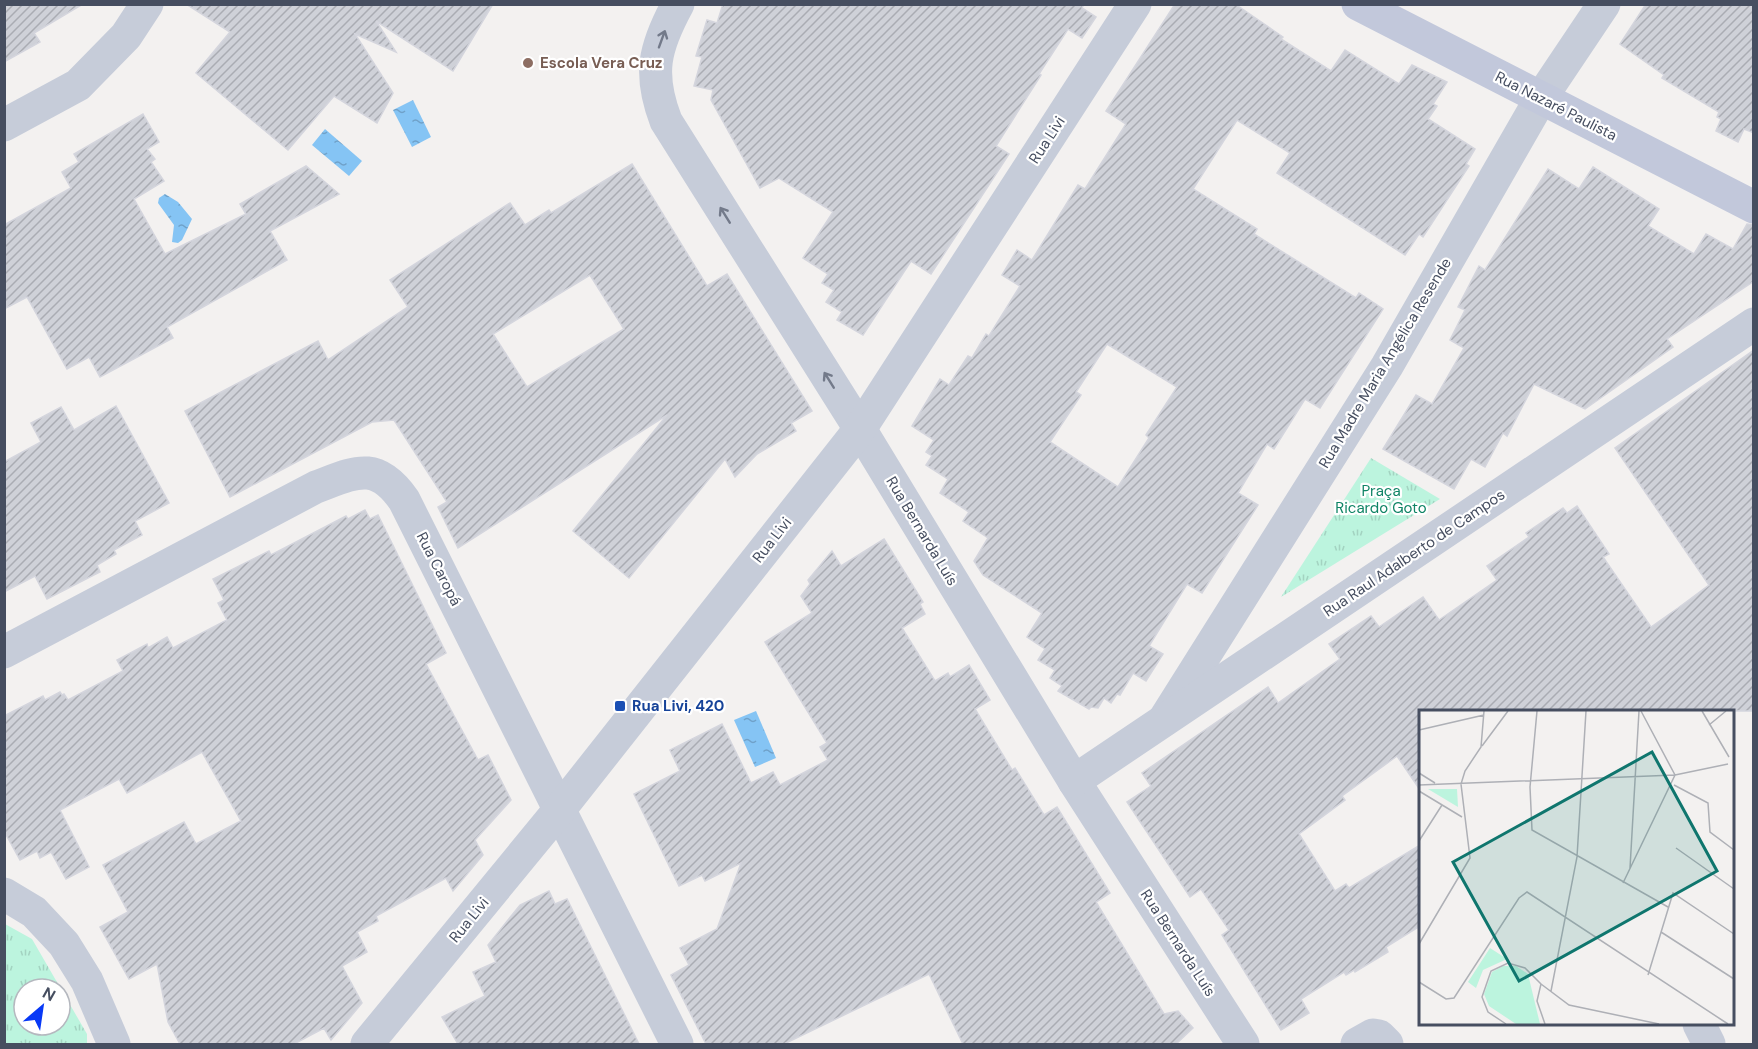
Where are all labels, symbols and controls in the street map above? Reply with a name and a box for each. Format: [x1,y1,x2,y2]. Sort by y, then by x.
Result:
one-way arrow [657,30,668,49]
place label: Escola Vera Cruz [540,53,662,73]
marker: Escola Vera Cruz [521,56,535,70]
street label: Rua Nazaré Paulista [1492,67,1620,145]
street label: Rua Livi [1024,112,1070,168]
one-way arrow [718,206,731,223]
street label: Rua Madre Maria Angélica Resende [1314,254,1456,472]
one-way arrow [822,371,835,388]
street label: Rua Bernarda Luís [882,473,962,589]
park label: Praça Ricardo Goto [1335,481,1427,518]
street label: Rua Raul Adalberto de Campos [1319,485,1509,621]
street label: Rua Livi [748,513,796,567]
street label: Rua Caropá [412,529,466,609]
place label: Rua Livi, 420 [632,696,724,716]
marker: Rua Livi, 420 [613,699,627,713]
inset map [1419,710,1734,1025]
street label: Rua Bernarda Luís [1136,886,1220,1000]
street label: Rua Livi [445,893,493,947]
north arrow [12,977,72,1037]
text: N [39,982,59,1006]

